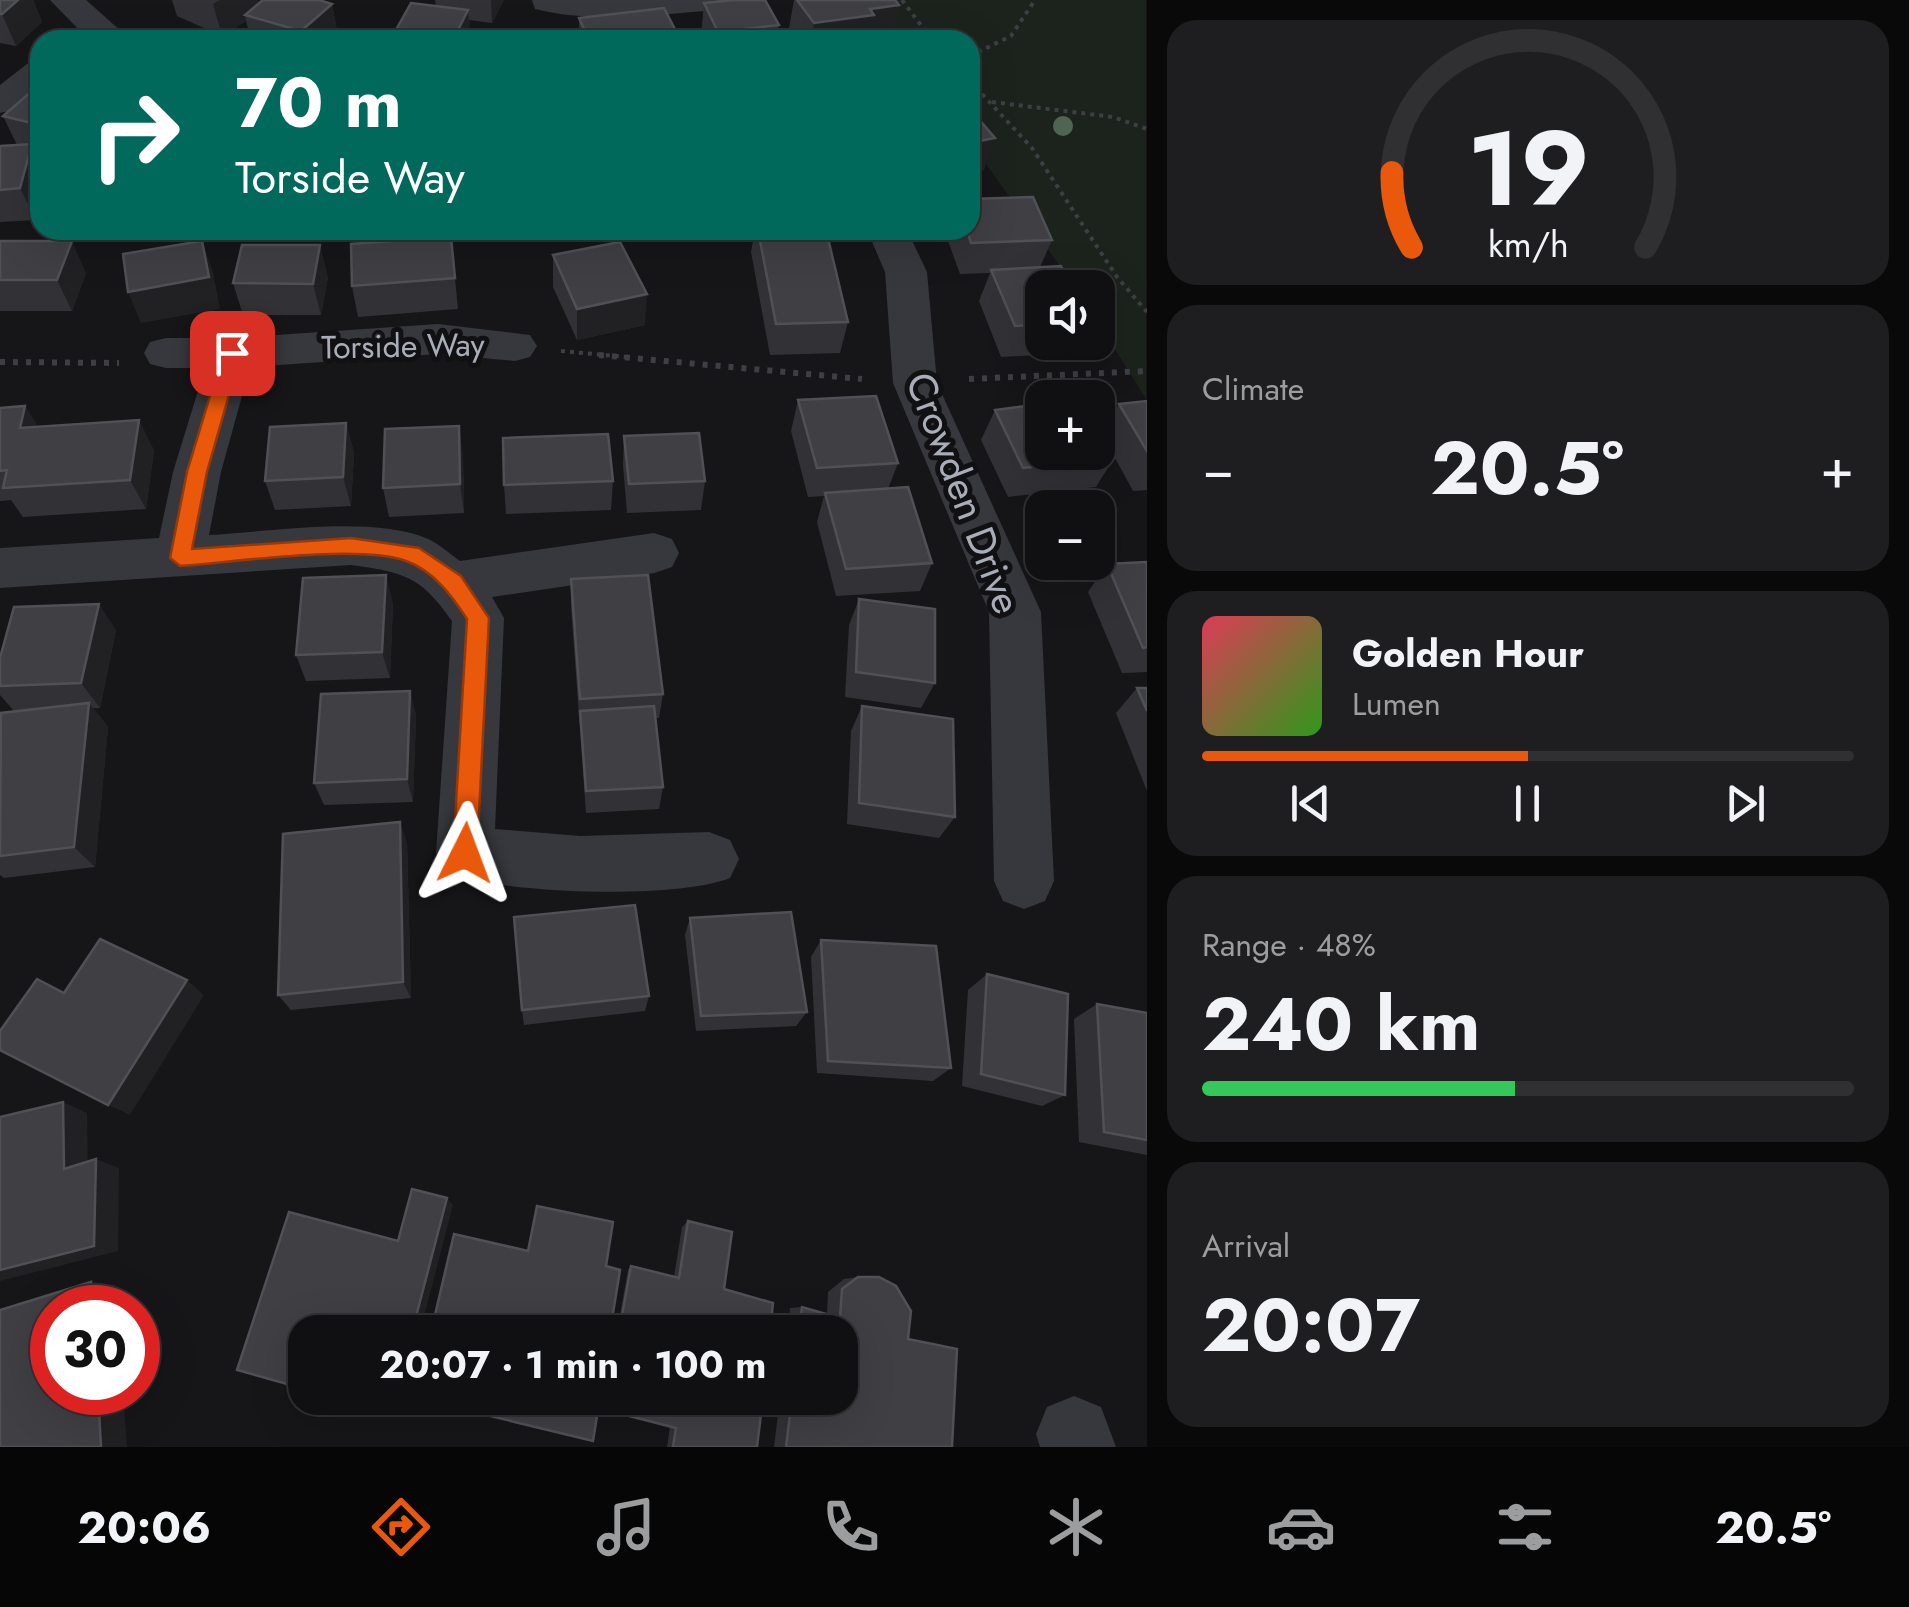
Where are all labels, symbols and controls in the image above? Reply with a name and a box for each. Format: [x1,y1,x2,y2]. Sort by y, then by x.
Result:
text: 70 m [235,52,402,153]
icon: right [70,70,200,200]
text: 19 [1467,94,1589,244]
text: Torside Way [235,145,465,210]
text: km/h [1488,219,1568,270]
map controls [1025,270,1115,580]
button: sound [1025,270,1115,360]
pin [190,311,275,396]
street label: Torside Way [321,322,486,370]
icon: arrive [205,326,260,381]
street label: Crowden Drive [891,364,1037,622]
text: Climate [1202,366,1304,412]
button: + [1025,380,1115,470]
text: 20.5° [1430,414,1624,522]
text: − [1202,429,1234,509]
text: + [1820,429,1854,509]
button: − [1025,490,1115,580]
text: Golden Hour [1352,626,1584,681]
text: Lumen [1352,681,1441,727]
icon: previous [1283,776,1338,831]
icon: pause [1500,776,1555,831]
icon: next [1718,776,1773,831]
position arrow [413,801,517,905]
text: Range · 48% [1202,922,1376,968]
text: 240 km [1202,970,1480,1078]
text: Arrival [1202,1223,1290,1269]
text: 20:07 [1202,1271,1420,1379]
speed limit sign: 30 [30,1285,160,1415]
text: 20:07 · 1 min · 100 m [380,1337,766,1392]
icon: directions [366,1492,436,1562]
icon: music [591,1492,661,1562]
icon: phone [816,1492,886,1562]
icon: climate [1041,1492,1111,1562]
icon: car [1266,1492,1336,1562]
icon: filters [1490,1492,1560,1562]
text: 20:06 [77,1495,211,1560]
text: 20.5° [1715,1495,1831,1560]

